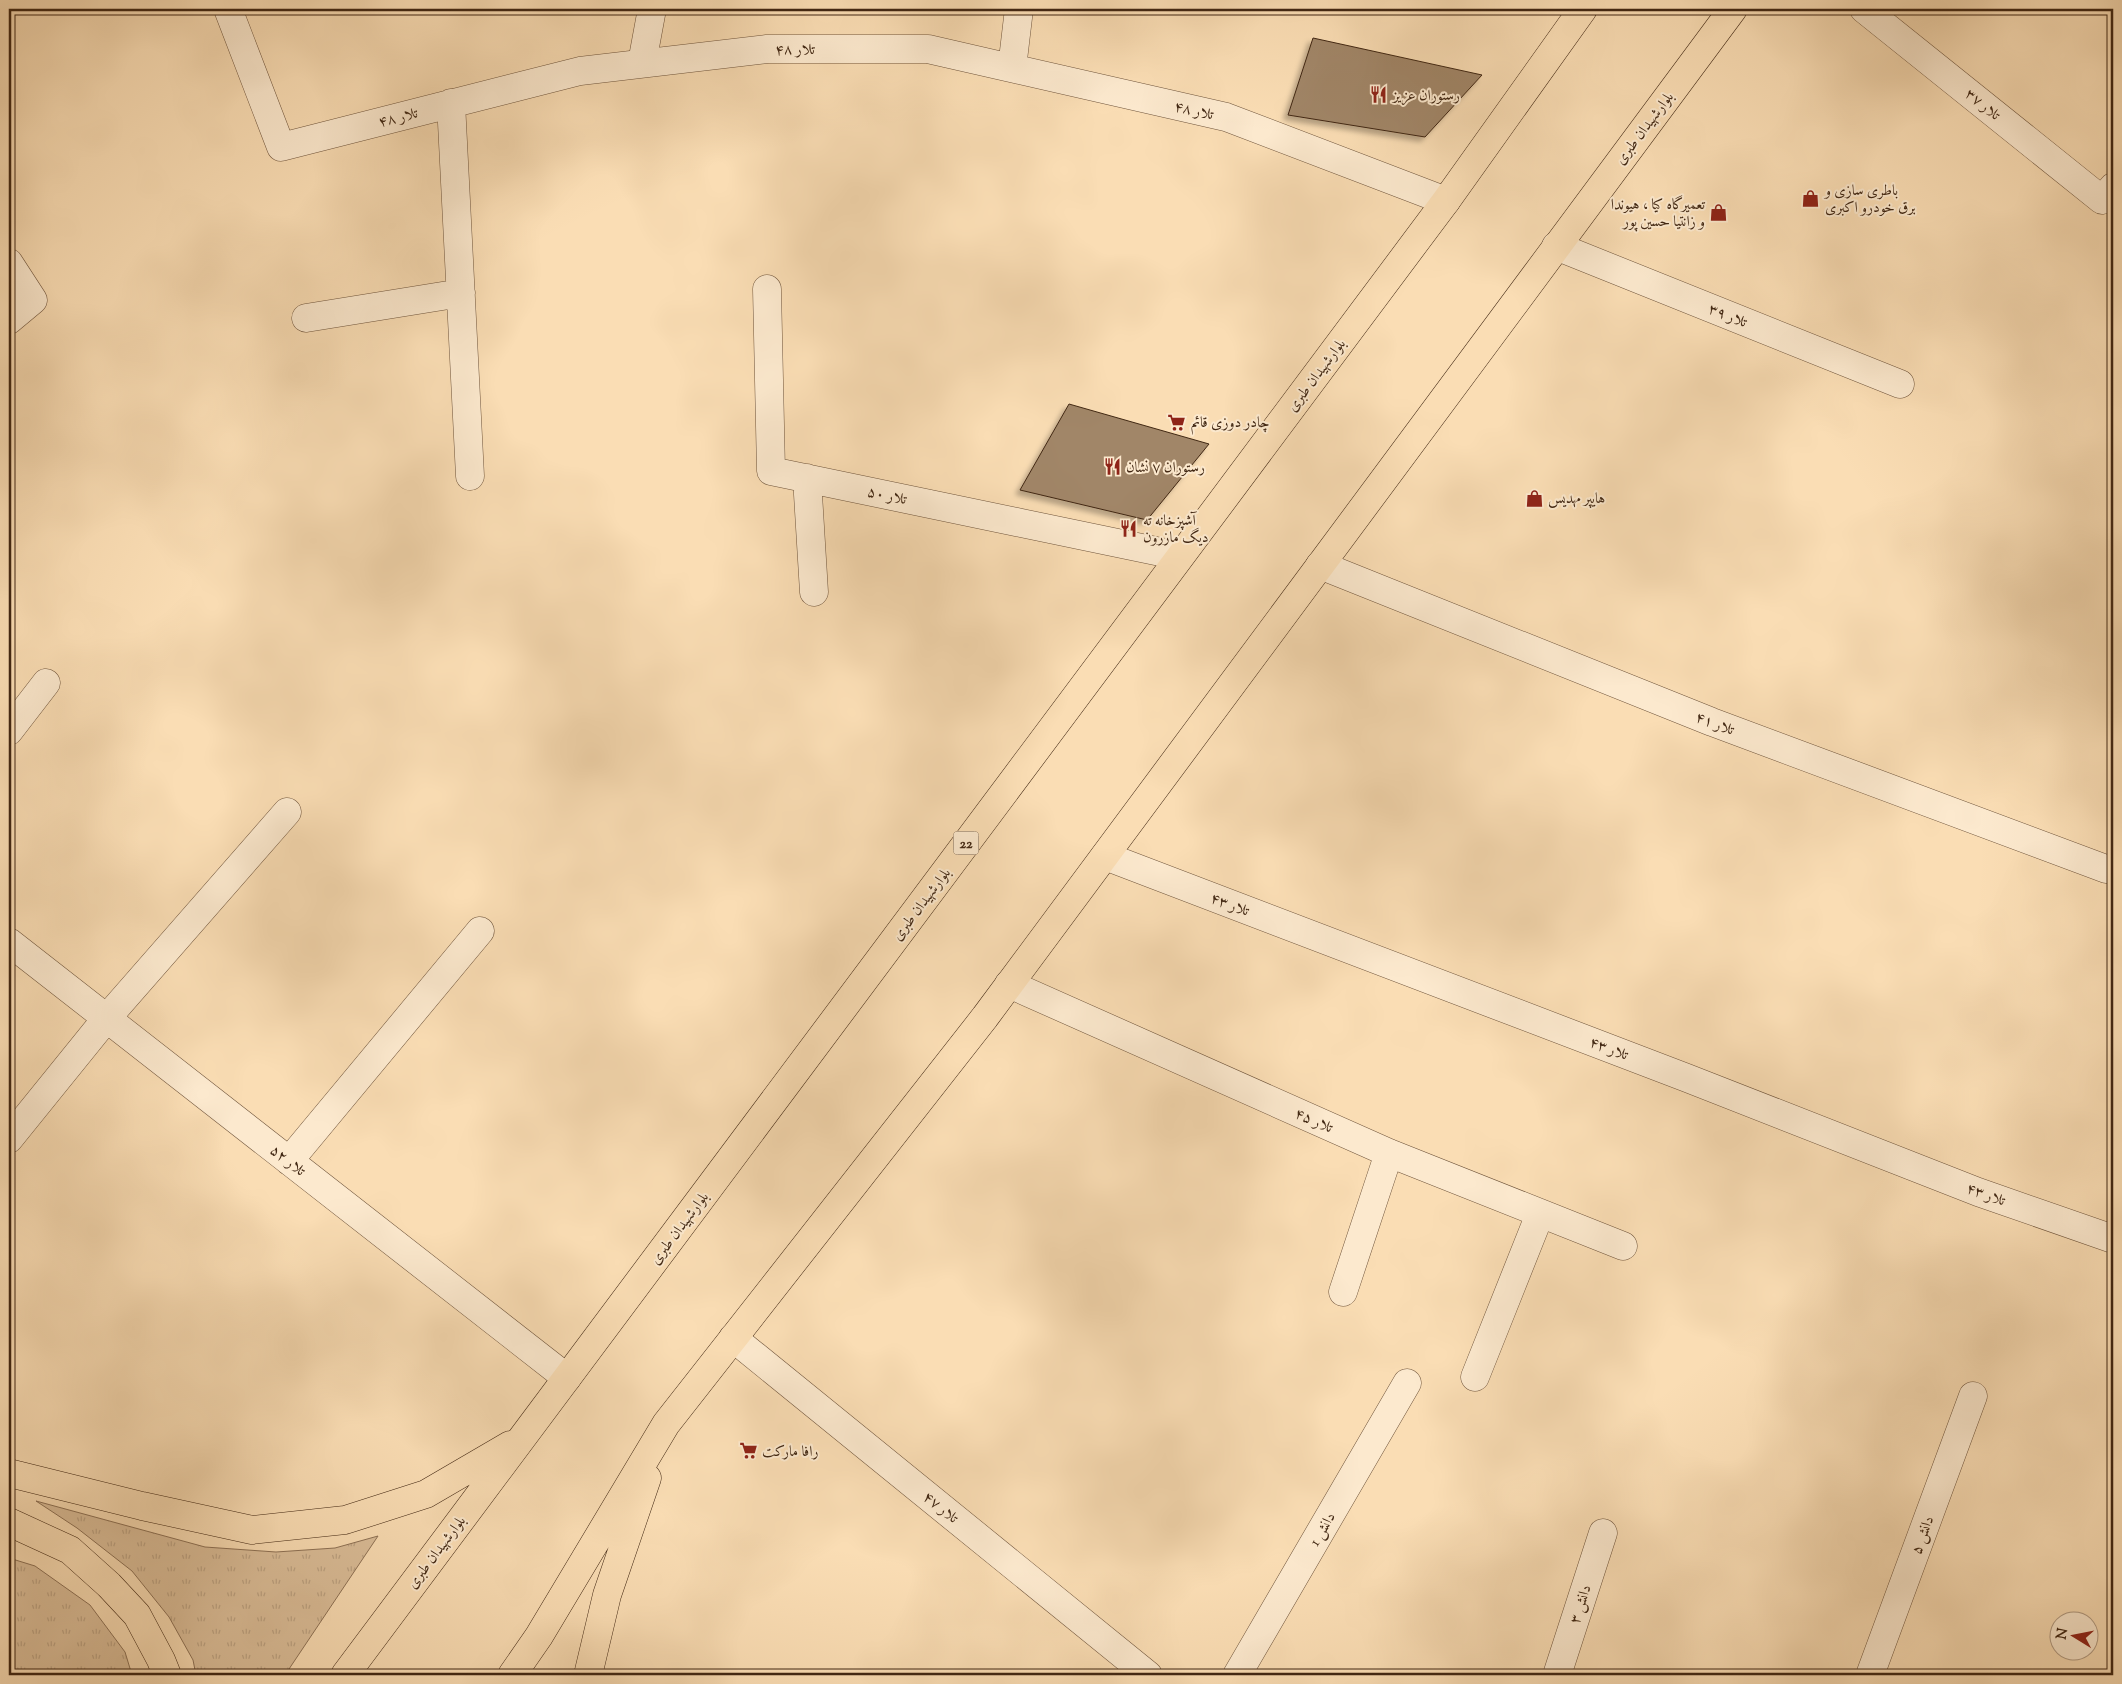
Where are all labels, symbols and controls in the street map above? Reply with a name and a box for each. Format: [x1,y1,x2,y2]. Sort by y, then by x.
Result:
street label: تلار ۴۸ [775,40,815,61]
street label: تلار ۳۷ [1960,84,2004,126]
restaurant icon: رستوران عزیز [1369,85,1389,105]
place label: رستوران عزیز [1391,86,1460,107]
street label: بلوارشهیدان طبری [1611,88,1680,170]
street label: تلار ۴۸ [1172,97,1216,126]
street label: تلار ۴۸ [376,103,420,133]
place label: باطری سازی و برق خودرو اکبری [1823,181,1916,219]
shop icon: باطری سازی و برق خودرو اکبری [1801,189,1821,209]
place label: تعمیرگاه کیا ، هیوندا و زانتیا حسین پور [1611,195,1705,233]
shop icon: تعمیرگاه کیا ، هیوندا و زانتیا حسین پور [1709,203,1729,223]
street label: تلار ۳۹ [1705,299,1750,334]
street label: بلوارشهیدان طبری [1283,335,1352,417]
supermarket icon: چادر دوزی قائم [1167,412,1187,432]
place label: چادر دوزی قائم [1191,413,1270,435]
restaurant icon: رستوران ۷ نشان [1102,457,1122,477]
place label: رستوران ۷ نشان [1126,458,1205,479]
street label: تلار ۵۰ [865,482,909,511]
shop icon: هایپر مهدیس [1524,488,1544,508]
place label: هایپر مهدیس [1548,489,1605,510]
place label: آشپزخانه ته دیگ مازرون [1143,511,1209,549]
restaurant icon: آشپزخانه ته دیگ مازرون [1119,519,1139,539]
street label: تلار ۴۱ [1692,707,1737,741]
road number: 22 [954,831,978,854]
street label: بلوارشهیدان طبری [888,864,957,946]
street label: تلار ۴۳ [1207,888,1252,922]
street label: تلار ۴۳ [1586,1032,1631,1066]
street label: تلار ۴۵ [1291,1104,1336,1139]
street label: تلار ۵۲ [265,1141,309,1182]
street label: تلار ۴۳ [1963,1179,2008,1212]
street label: بلوارشهیدان طبری [646,1188,715,1270]
supermarket icon: رافا مارکت [738,1441,758,1461]
place label: رافا مارکت [762,1442,819,1463]
street label: تلار ۴۷ [918,1487,962,1529]
street label: دانش 1 [1305,1509,1341,1551]
street label: بلوارشهیدان طبری [403,1512,472,1594]
street label: دانش ۵ [1907,1513,1940,1558]
street label: دانش ۳ [1565,1582,1598,1627]
north arrow [2050,1612,2100,1662]
text: N [2052,1627,2074,1641]

